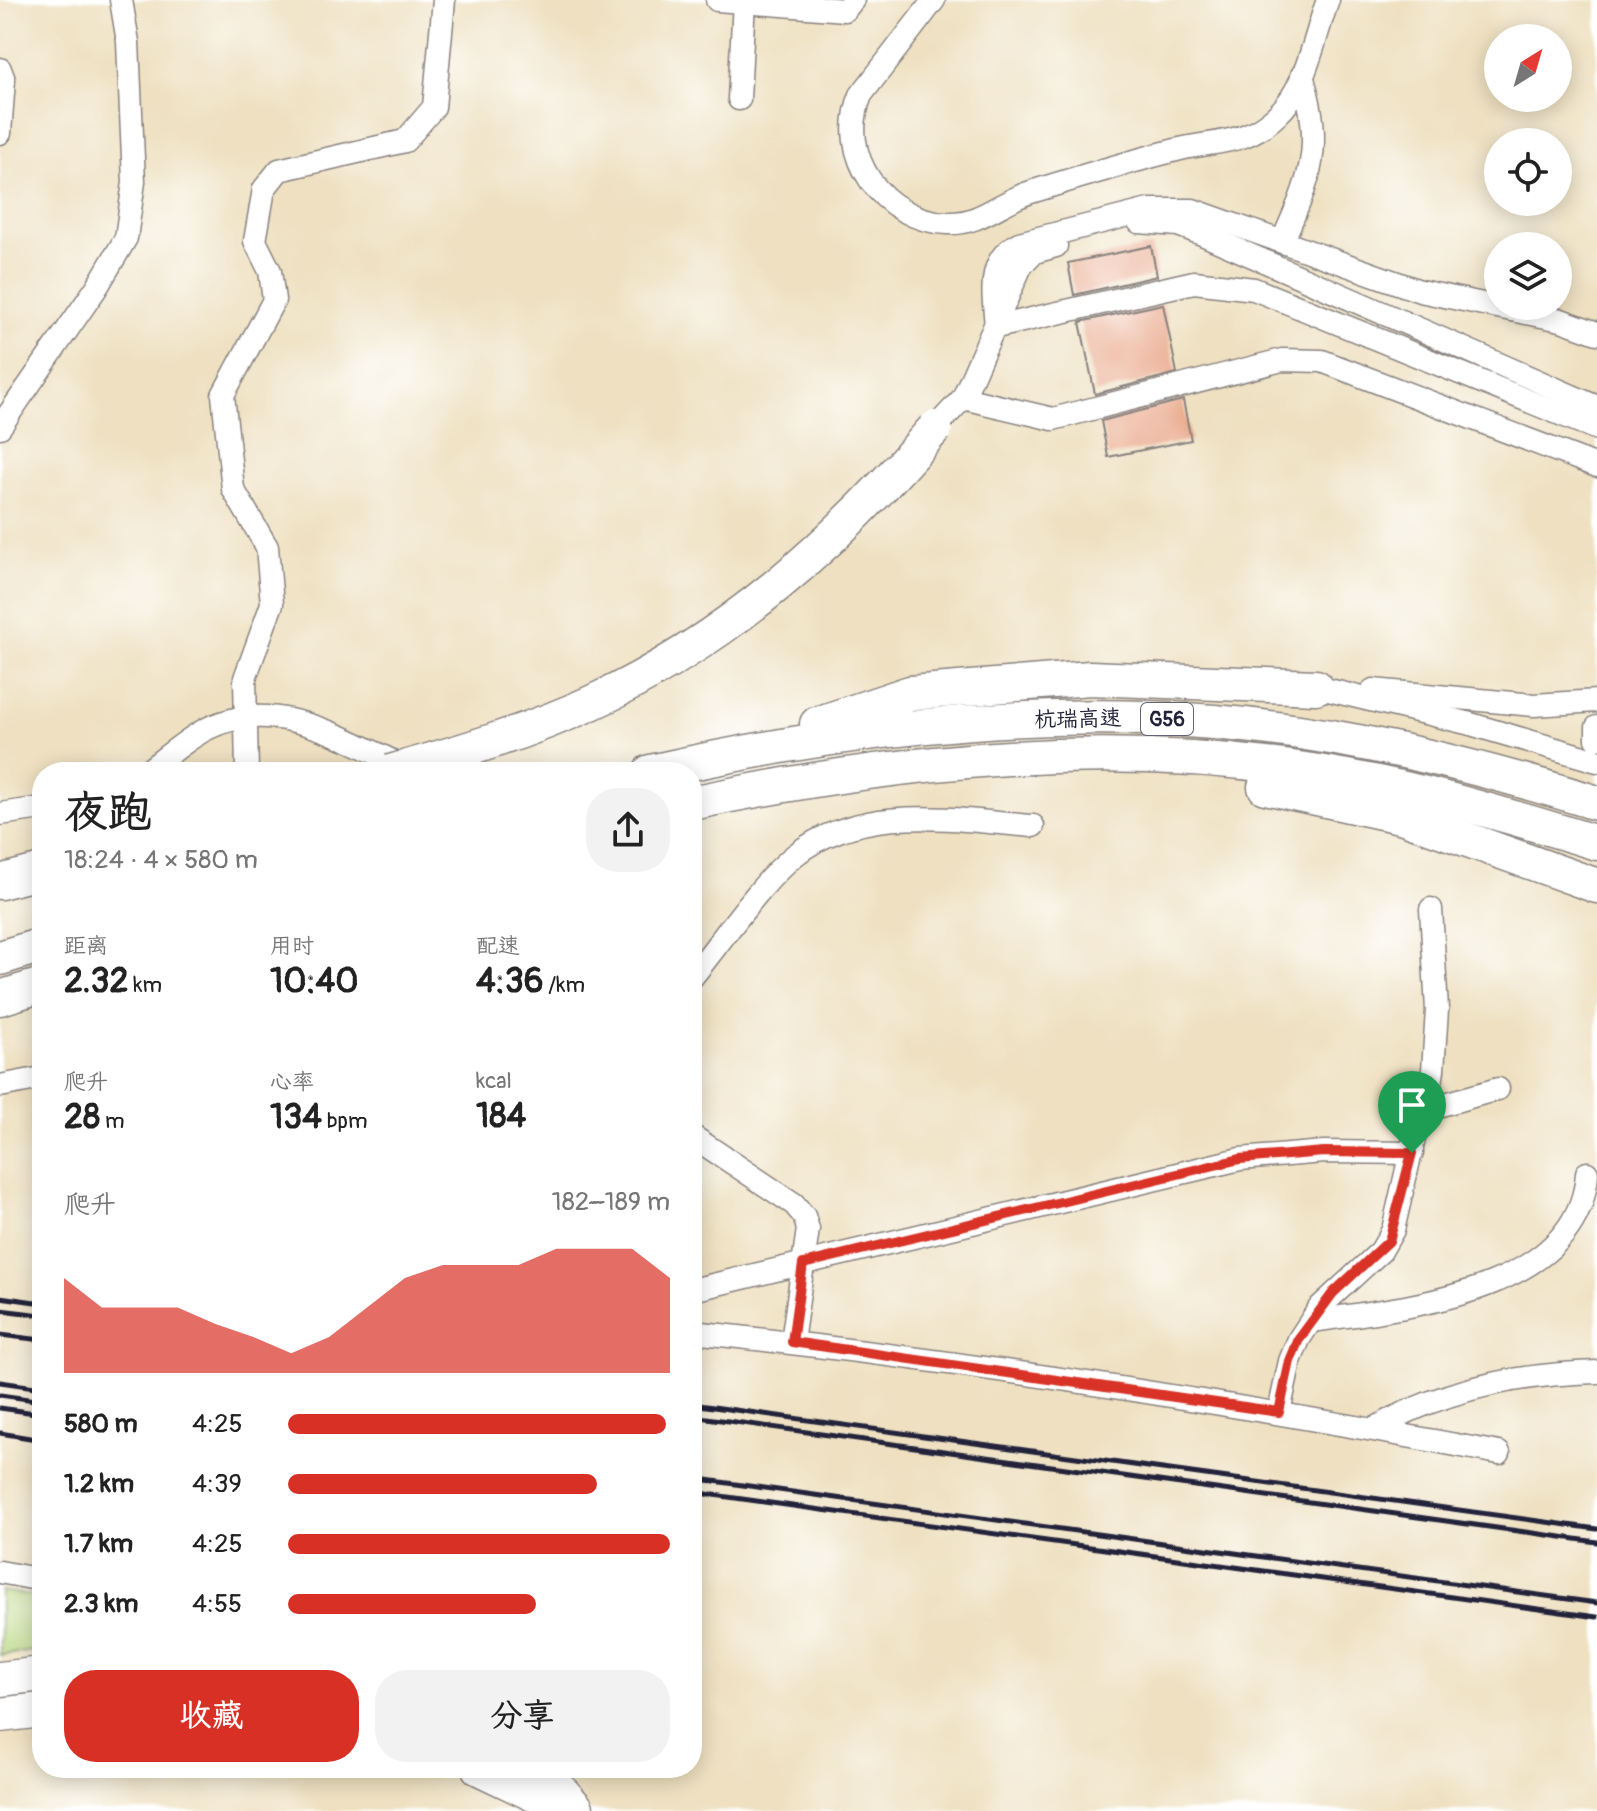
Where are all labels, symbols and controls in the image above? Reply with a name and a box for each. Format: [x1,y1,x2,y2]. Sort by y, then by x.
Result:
north arrow [1484,24,1572,112]
map controls [1484,24,1572,320]
button: locate [1484,128,1572,216]
button: layers [1484,232,1572,320]
road number: G56 [1141,703,1193,735]
street label: 杭瑞高速 [1034,704,1122,734]
text: 夜跑 [64,786,152,841]
button: share [586,788,670,872]
text: 18:24 · 4 × 580 m [64,844,258,876]
text: 距离 [64,932,108,960]
text: 用时 [270,932,314,960]
text: 配速 [476,932,520,960]
text: 2.32 [64,960,128,1003]
text: 10:40 [270,960,359,1003]
text: 4:36 [476,960,544,1003]
text: km [128,971,162,999]
text: /km [544,971,585,999]
text: kcal [476,1067,512,1095]
text: 爬升 [64,1068,108,1096]
text: 心率 [270,1068,314,1096]
pin [1378,1071,1446,1153]
icon: arrive [1390,1083,1434,1127]
text: 184 [476,1095,526,1138]
text: 28 [64,1096,100,1139]
text: 134 [270,1096,322,1139]
text: m [100,1107,124,1135]
text: bpm [322,1107,368,1135]
text: 182–189 m [551,1186,670,1218]
text: 爬升 [64,1189,116,1221]
text: 580 m [64,1408,138,1440]
text: 4:25 [192,1408,243,1440]
text: 1.2 km [64,1468,134,1500]
text: 4:39 [192,1468,242,1500]
text: 1.7 km [64,1528,133,1560]
text: 4:25 [192,1528,243,1560]
text: 2.3 km [64,1588,138,1620]
text: 4:55 [192,1588,242,1620]
button: 收藏 [64,1670,359,1762]
button: 分享 [375,1670,670,1762]

